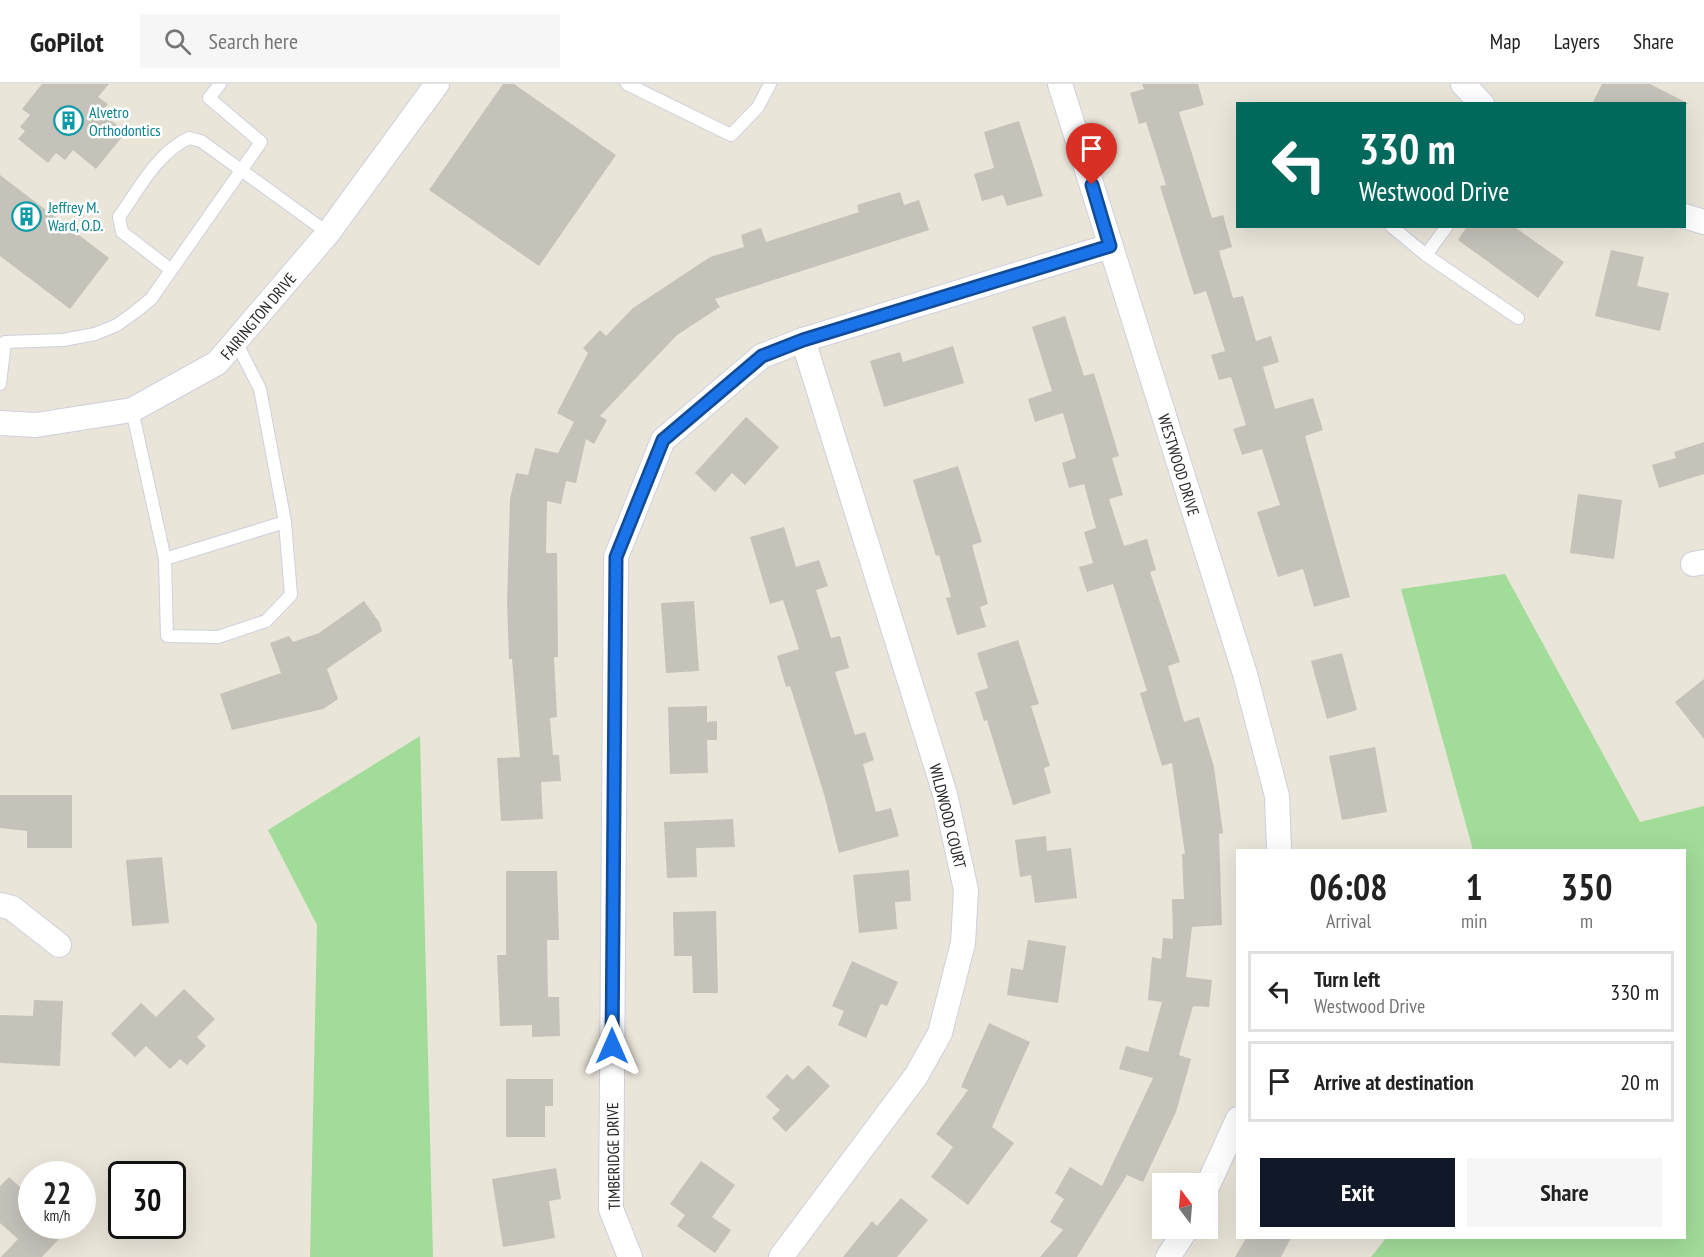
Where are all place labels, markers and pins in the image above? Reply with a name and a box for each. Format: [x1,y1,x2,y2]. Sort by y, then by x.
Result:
place label: Alvetro Orthodontics [89,102,161,140]
building icon: Alvetro Orthodontics [52,105,84,137]
pin [1066,123,1117,185]
place label: Jeffrey M. Ward, O.D. [47,197,103,235]
building icon: Jeffrey M. Ward, O.D. [11,200,43,232]

